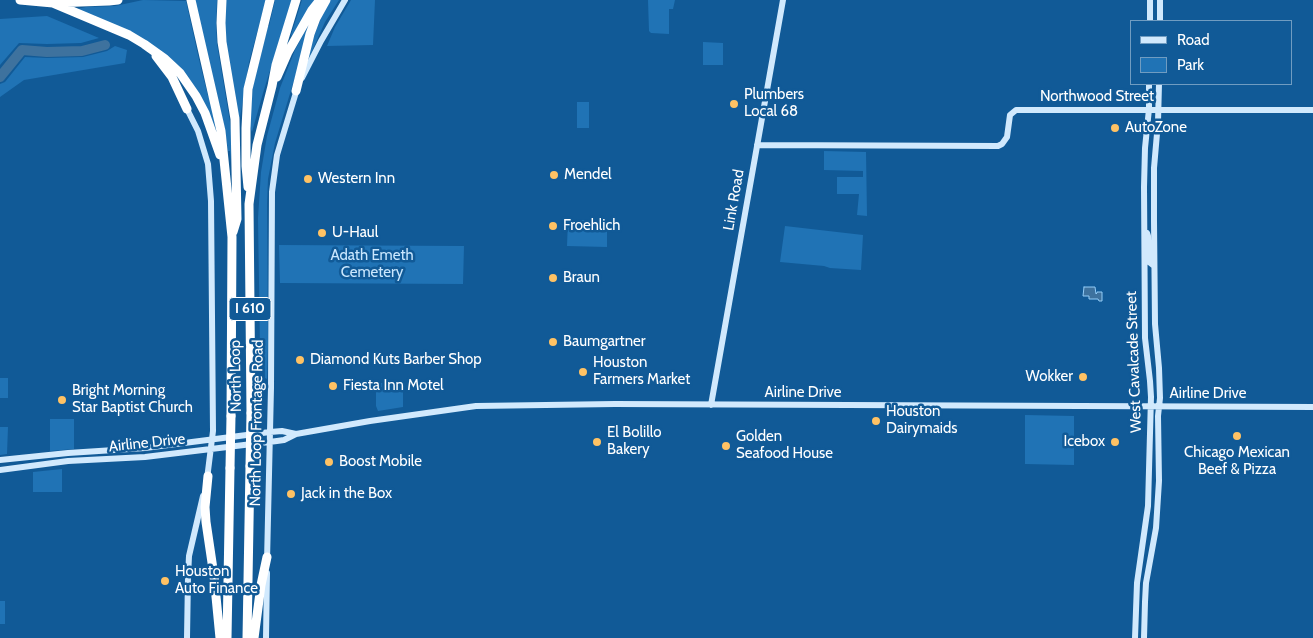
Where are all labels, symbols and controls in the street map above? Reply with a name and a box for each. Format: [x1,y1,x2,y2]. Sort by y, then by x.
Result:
legend [1130,20,1293,85]
text: Road [1177,31,1210,49]
text: Park [1177,56,1204,74]
place label: Plumbers Local 68 [744,86,804,121]
street label: Northwood Street [1040,88,1154,106]
marker: Plumbers Local 68 [728,98,740,110]
place label: AutoZone [1125,119,1187,137]
marker: AutoZone [1109,122,1121,134]
place label: Mendel [564,166,612,184]
street label: Link Road [720,168,748,232]
marker: Mendel [548,169,560,181]
place label: Western Inn [318,170,395,188]
marker: Western Inn [302,173,314,185]
place label: Froehlich [563,217,620,235]
marker: Froehlich [547,220,559,232]
place label: U-Haul [332,224,378,242]
marker: U-Haul [316,227,328,239]
park label: Adath Emeth Cemetery [330,247,414,282]
place label: Braun [563,269,600,287]
marker: Braun [547,272,559,284]
street label: West Cavalcade Street [1123,291,1145,433]
road number: I 610 [229,298,271,320]
place label: Baumgartner [563,333,645,351]
marker: Baumgartner [547,336,559,348]
street label: North Loop Frontage Road [247,339,267,507]
street label: North Loop [226,340,246,412]
place label: Diamond Kuts Barber Shop [310,351,482,369]
marker: Diamond Kuts Barber Shop [294,354,306,366]
place label: Houston Farmers Market [593,354,690,389]
marker: Houston Farmers Market [577,366,589,378]
place label: Wokker [1026,368,1073,386]
marker: Wokker [1077,371,1089,383]
place label: Fiesta Inn Motel [343,377,444,395]
marker: Fiesta Inn Motel [327,380,339,392]
place label: Bright Morning Star Baptist Church [72,382,193,417]
street label: Airline Drive [765,384,841,402]
street label: Airline Drive [1170,385,1246,403]
marker: Bright Morning Star Baptist Church [56,394,68,406]
place label: Houston Dairymaids [886,403,958,438]
marker: Houston Dairymaids [870,415,882,427]
place label: El Bolillo Bakery [607,424,661,459]
place label: Golden Seafood House [736,428,833,463]
street label: Airline Drive [108,430,186,456]
marker: Chicago Mexican Beef & Pizza [1231,430,1243,442]
place label: Icebox [1064,433,1105,451]
marker: El Bolillo Bakery [591,436,603,448]
marker: Icebox [1109,436,1121,448]
marker: Golden Seafood House [720,440,732,452]
place label: Chicago Mexican Beef & Pizza [1184,444,1290,479]
place label: Boost Mobile [339,453,422,471]
marker: Boost Mobile [323,456,335,468]
place label: Jack in the Box [301,485,392,503]
marker: Jack in the Box [285,488,297,500]
place label: Houston Auto Finance [175,563,258,598]
marker: Houston Auto Finance [159,575,171,587]

